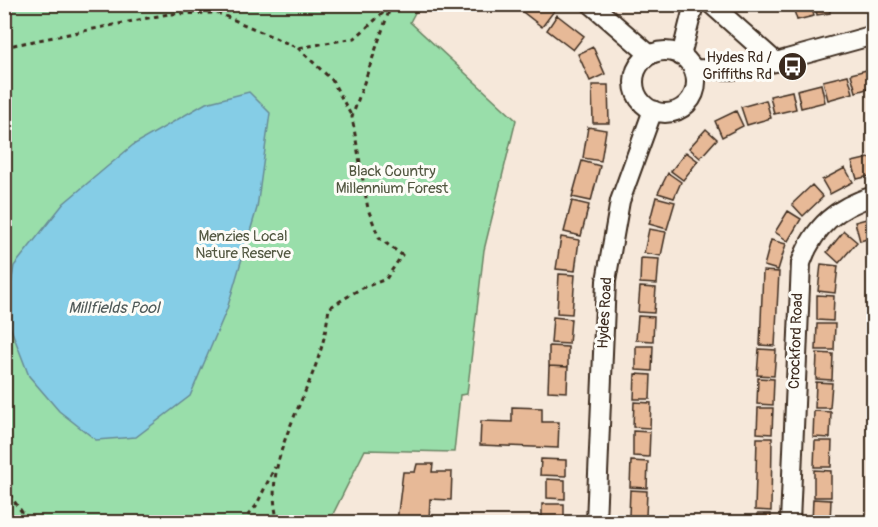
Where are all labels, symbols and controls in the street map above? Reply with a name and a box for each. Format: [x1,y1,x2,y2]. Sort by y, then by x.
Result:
place label: Hydes Rd / Griffiths Rd [702,48,772,84]
bus stop icon: Hydes Rd / Griffiths Rd [777,50,809,82]
park label: Black Country Millennium Forest [336,162,449,198]
park label: Menzies Local Nature Reserve [195,227,291,263]
street label: Hydes Road [594,277,616,349]
street label: Crockford Road [785,293,807,389]
water label: Millfields Pool [68,298,162,318]

